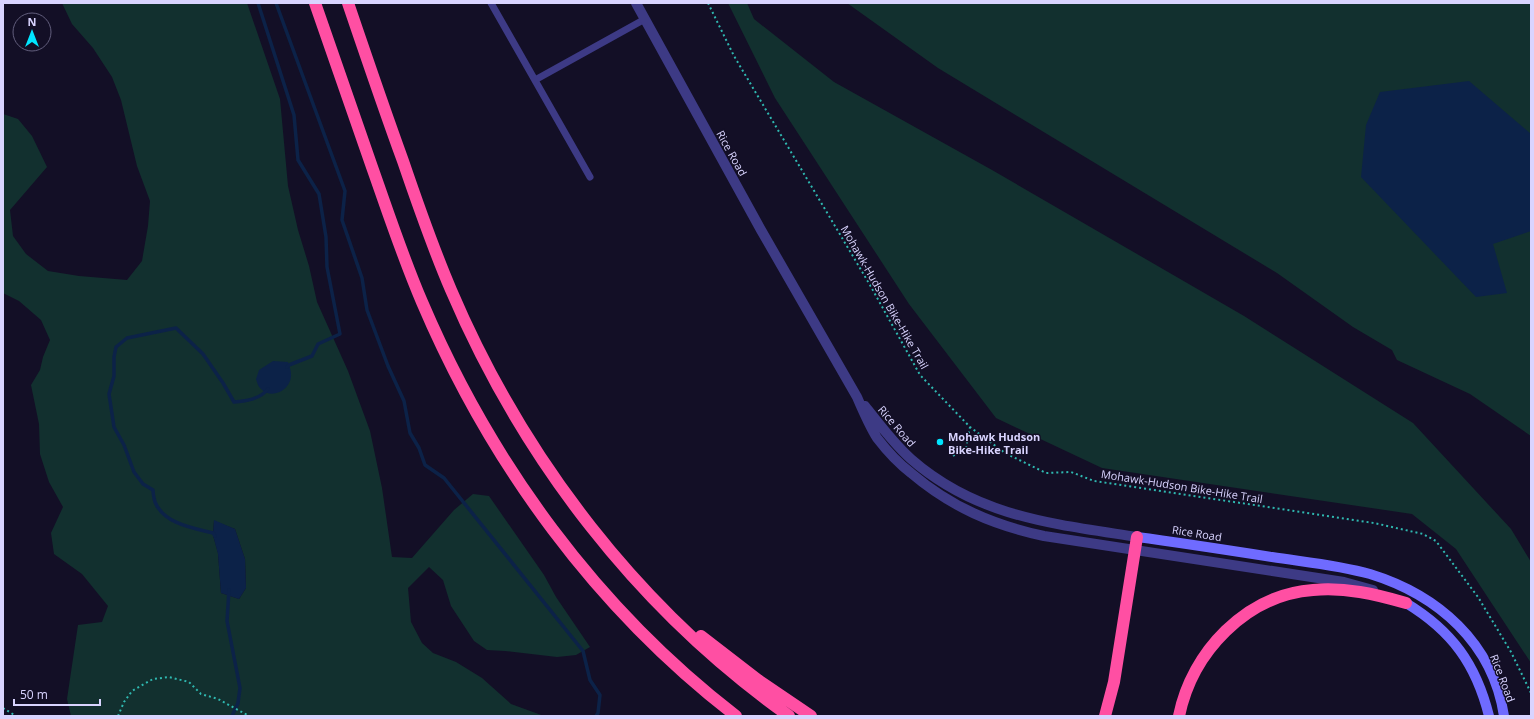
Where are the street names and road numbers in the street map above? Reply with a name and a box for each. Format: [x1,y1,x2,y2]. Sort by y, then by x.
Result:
street label: Rice Road [713,127,751,179]
street label: Mohawk-Hudson Bike-Hike Trail [838,222,932,372]
street label: Rice Road [875,402,919,450]
street label: Mohawk-Hudson Bike-Hike Trail [1100,466,1264,506]
street label: Rice Road [1171,522,1223,544]
street label: Rice Road [1487,652,1519,704]

